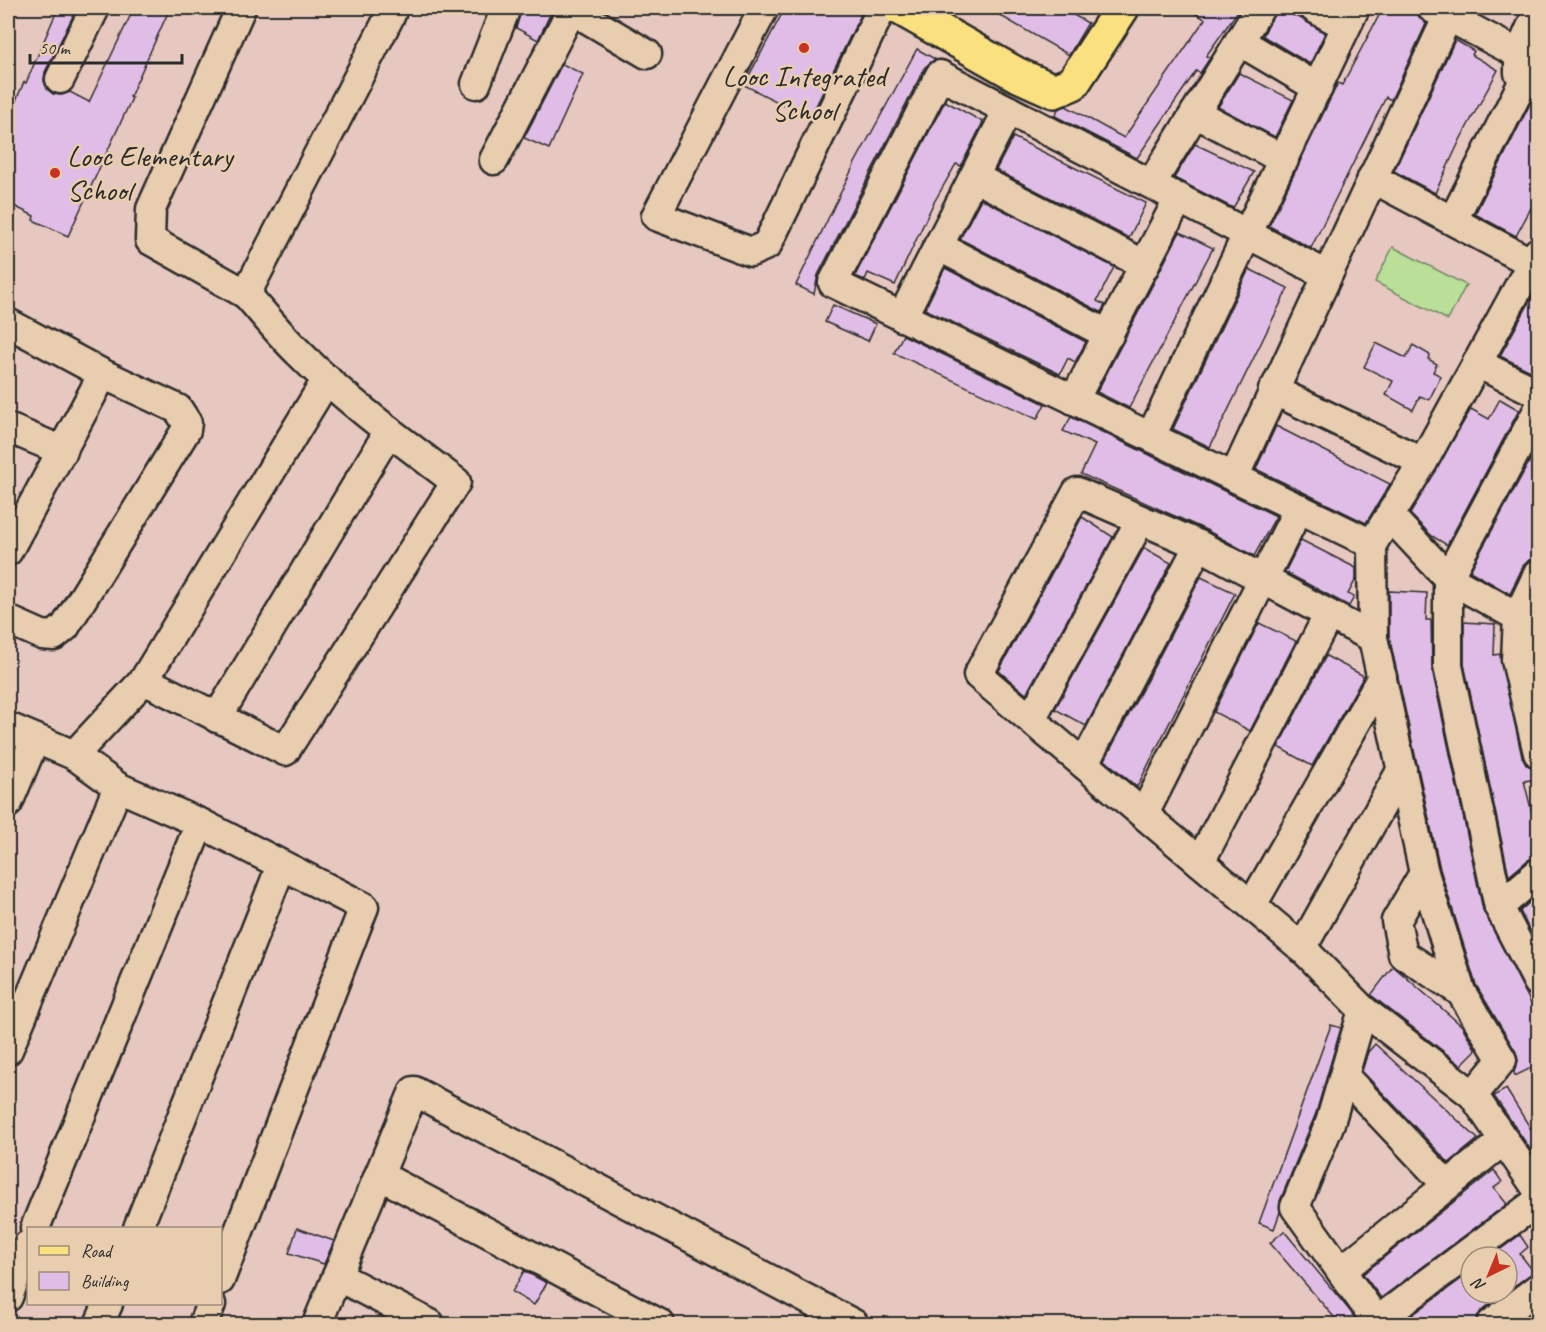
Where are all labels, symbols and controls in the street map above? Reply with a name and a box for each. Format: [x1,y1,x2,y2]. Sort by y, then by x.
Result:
scale bar [30,27,182,65]
text: 50 m [39,37,72,59]
marker: Looc Integrated School [797,41,811,55]
place label: Looc Integrated School [722,57,890,129]
place label: Looc Elementary School [67,137,235,209]
marker: Looc Elementary School [48,166,62,180]
legend [27,1227,222,1305]
text: Road [81,1240,114,1262]
north arrow [1459,1245,1519,1305]
text: Building [81,1270,130,1292]
text: N [1467,1272,1490,1296]

